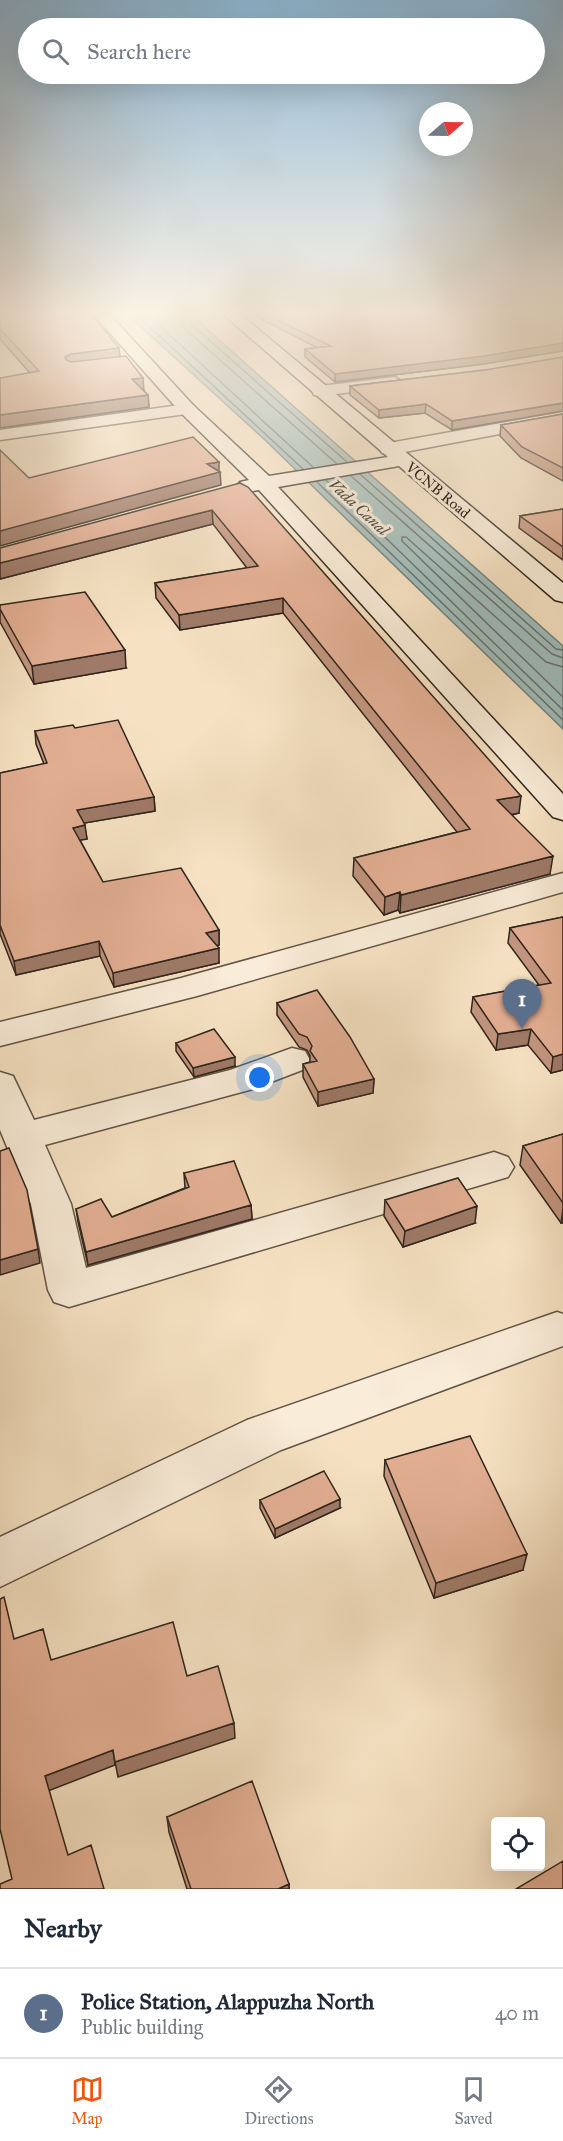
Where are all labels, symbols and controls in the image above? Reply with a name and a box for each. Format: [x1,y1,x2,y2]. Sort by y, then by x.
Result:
search box [18,18,545,84]
icon: search [39,35,72,68]
text: Search here [87,38,191,65]
north arrow [419,102,473,156]
street label: VCNB Road [401,457,474,522]
water label: Vada Canal [325,475,394,541]
pin: 1 [502,980,542,1029]
your location [245,1063,274,1092]
map controls [491,1817,545,1871]
button: locate [491,1817,545,1871]
text: Nearby [24,1912,102,1944]
text: Police Station, Alappuzha North [81,1988,374,2015]
text: 1 [40,2001,47,2025]
text: 40 m [495,2001,539,2025]
text: Public building [81,2015,203,2039]
tab: Map [71,2073,104,2128]
tab: Directions [245,2073,313,2128]
tab: Saved [454,2073,492,2128]

